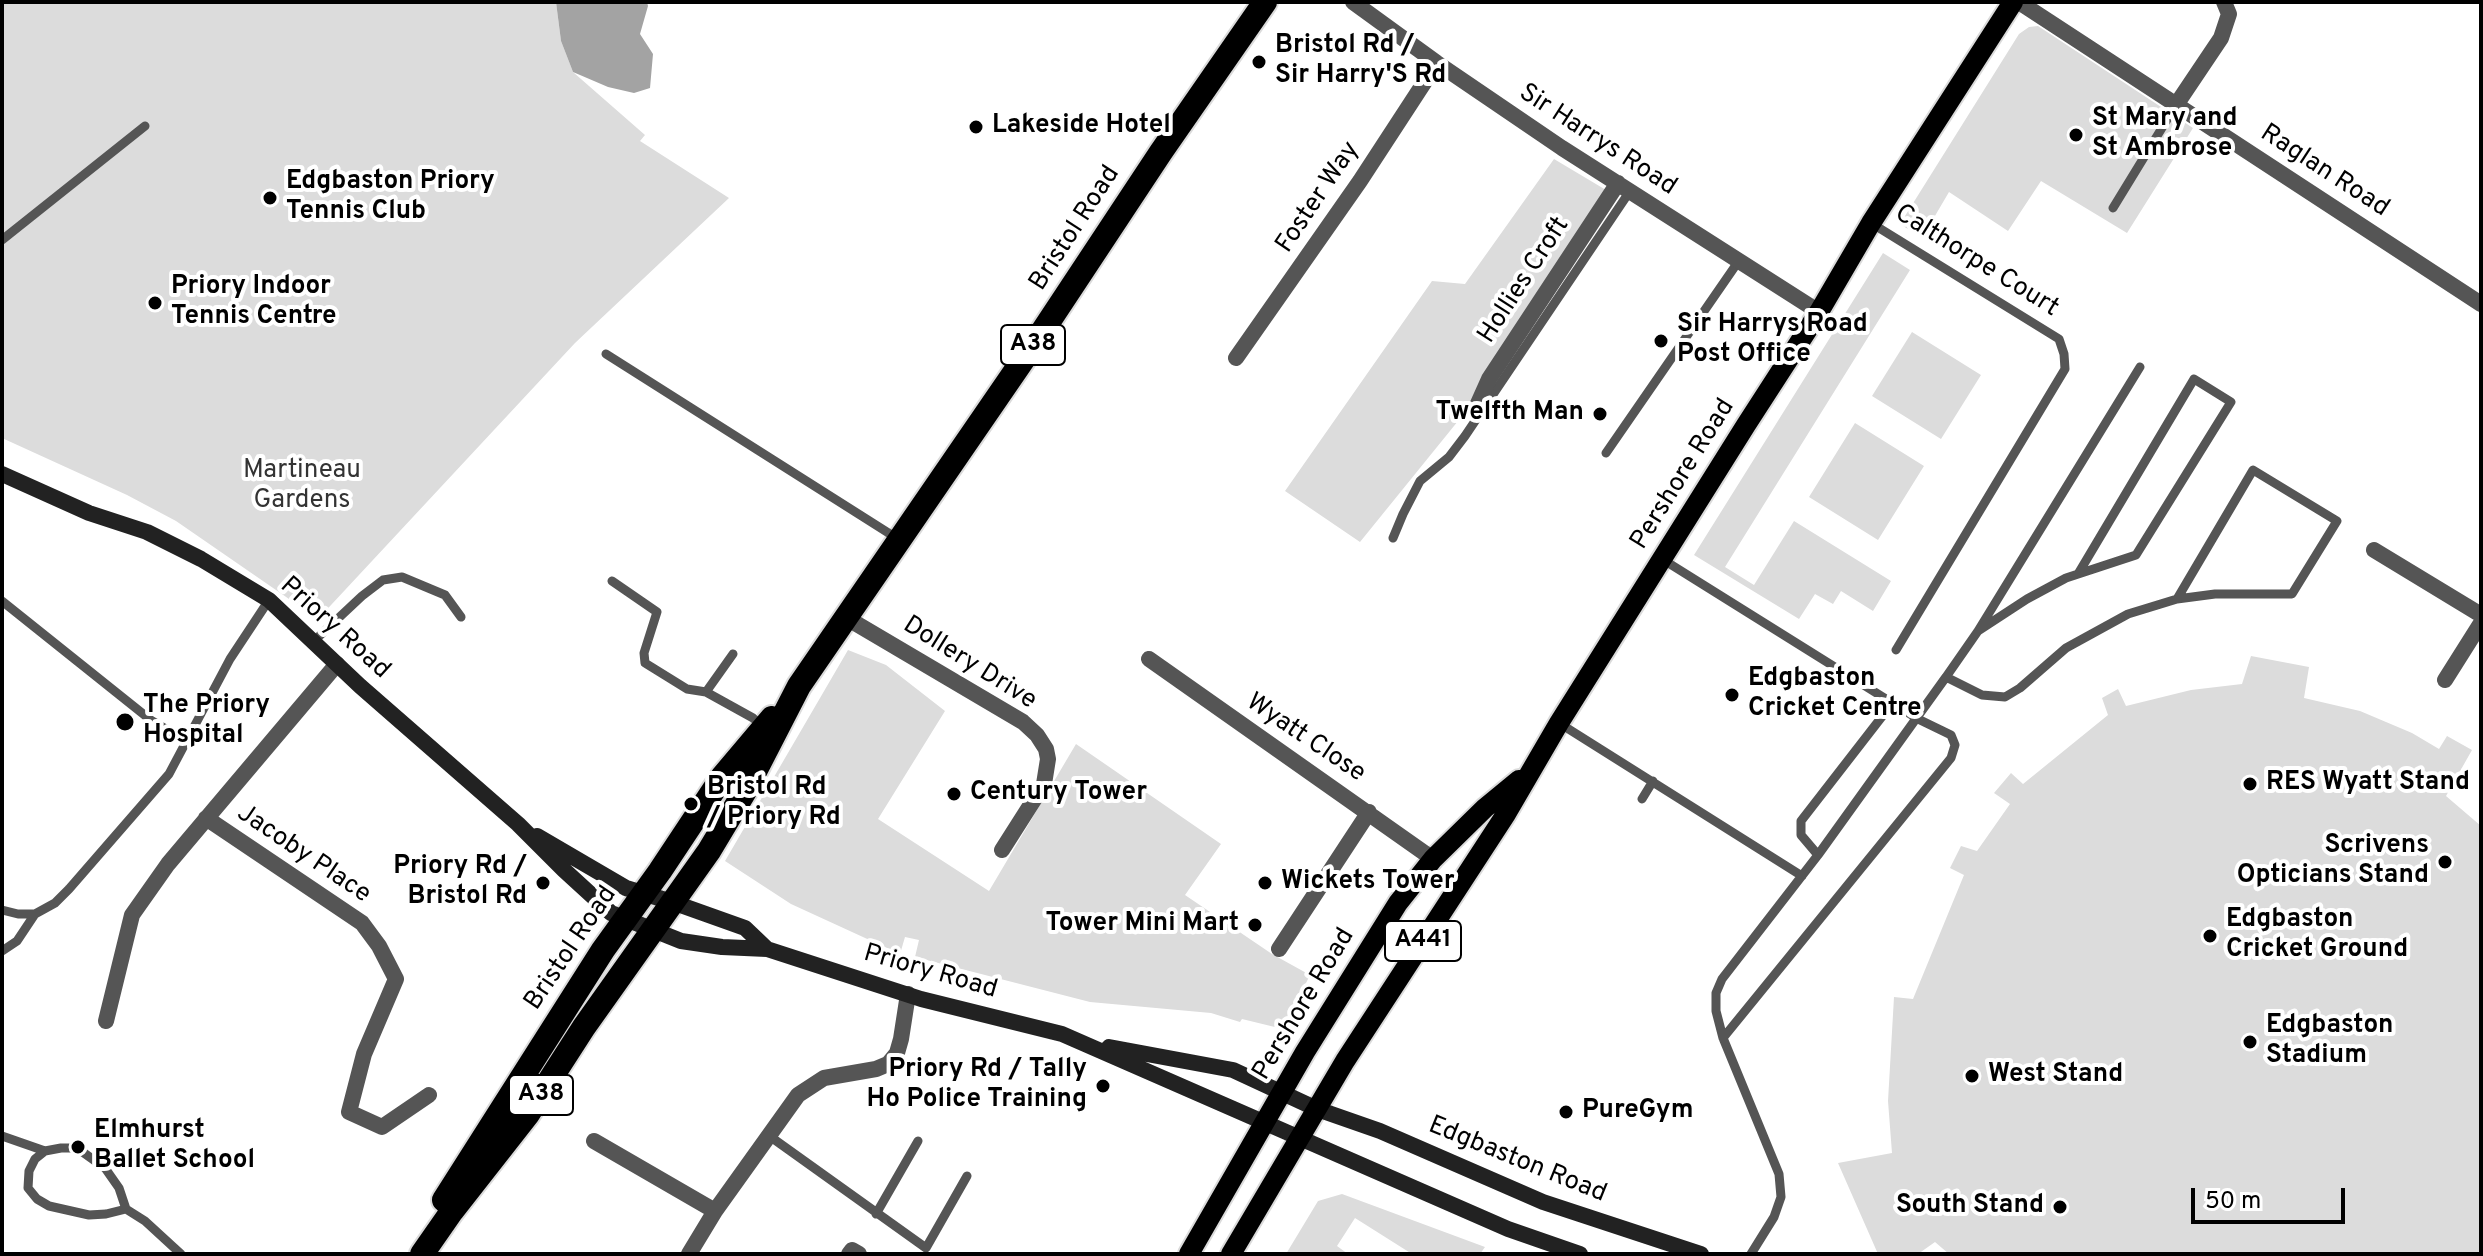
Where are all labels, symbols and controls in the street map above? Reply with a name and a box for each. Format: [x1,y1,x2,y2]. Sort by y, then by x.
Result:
place label: Bristol Rd / Sir Harry'S Rd [1275,31,1446,92]
marker: Bristol Rd / Sir Harry'S Rd [1250,53,1268,71]
street label: Sir Harrys Road [1512,78,1682,204]
place label: St Mary and St Ambrose [2092,104,2238,166]
place label: Lakeside Hotel [992,111,1171,143]
marker: Lakeside Hotel [967,118,985,136]
street label: Raglan Road [2254,119,2394,225]
marker: St Mary and St Ambrose [2067,126,2085,144]
street label: Foster Way [1270,136,1368,260]
street label: Bristol Road [1024,161,1128,297]
place label: Edgbaston Priory Tennis Club [286,167,495,228]
marker: Edgbaston Priory Tennis Club [261,189,279,207]
street label: Calthorpe Court [1888,199,2064,325]
street label: Hollies Croft [1473,212,1577,350]
place label: Priory Indoor Tennis Centre [171,272,336,334]
marker: Priory Indoor Tennis Centre [146,294,164,312]
place label: Sir Harrys Road Post Office [1677,310,1868,372]
road number: A38 [1001,325,1065,365]
marker: Sir Harrys Road Post Office [1652,332,1670,350]
street label: Pershore Road [1625,394,1743,556]
place label: Twelfth Man [1436,398,1584,430]
marker: Twelfth Man [1591,405,1609,423]
park label: Martineau Gardens [243,456,361,518]
street label: Priory Road [272,571,396,687]
street label: Dollery Drive [896,611,1042,717]
place label: Edgbaston Cricket Centre [1748,664,1922,726]
marker: Edgbaston Cricket Centre [1723,686,1741,704]
street label: Wyatt Close [1239,688,1371,790]
place label: The Priory Hospital [143,691,270,752]
marker: The Priory Hospital [114,711,136,733]
place label: RES Wyatt Stand [2266,768,2470,800]
place label: Bristol Rd / Priory Rd [707,773,841,834]
marker: RES Wyatt Stand [2241,775,2259,793]
place label: Century Tower [970,778,1147,810]
marker: Century Tower [945,785,963,803]
marker: Bristol Rd / Priory Rd [682,795,700,813]
street label: Jacoby Place [230,799,376,911]
place label: Scrivens Opticians Stand [2237,831,2429,892]
place label: Priory Rd / Bristol Rd [393,852,527,914]
marker: Scrivens Opticians Stand [2436,853,2454,871]
place label: Wickets Tower [1281,867,1455,899]
marker: Priory Rd / Bristol Rd [534,874,552,892]
marker: Wickets Tower [1256,874,1274,892]
street label: Bristol Road [519,881,625,1017]
place label: Edgbaston Cricket Ground [2226,905,2408,966]
place label: Tower Mini Mart [1045,909,1239,941]
marker: Tower Mini Mart [1246,916,1264,934]
road number: A441 [1385,921,1461,961]
street label: Pershore Road [1247,923,1363,1087]
marker: Edgbaston Cricket Ground [2201,927,2219,945]
street label: Priory Road [859,939,1001,1007]
place label: Edgbaston Stadium [2266,1011,2393,1072]
marker: Edgbaston Stadium [2241,1033,2259,1051]
place label: Priory Rd / Tally Ho Police Training [866,1055,1087,1116]
place label: West Stand [1988,1060,2123,1092]
marker: West Stand [1963,1067,1981,1085]
road number: A38 [509,1075,573,1115]
marker: Priory Rd / Tally Ho Police Training [1094,1077,1112,1095]
place label: PureGym [1582,1096,1693,1128]
marker: PureGym [1557,1103,1575,1121]
street label: Edgbaston Road [1423,1111,1611,1211]
place label: Elmhurst Ballet School [94,1116,255,1178]
marker: Elmhurst Ballet School [69,1138,87,1156]
scale bar [2195,1172,2349,1222]
text: 50 m [2205,1187,2261,1217]
place label: South Stand [1896,1191,2044,1223]
marker: South Stand [2051,1198,2069,1216]

